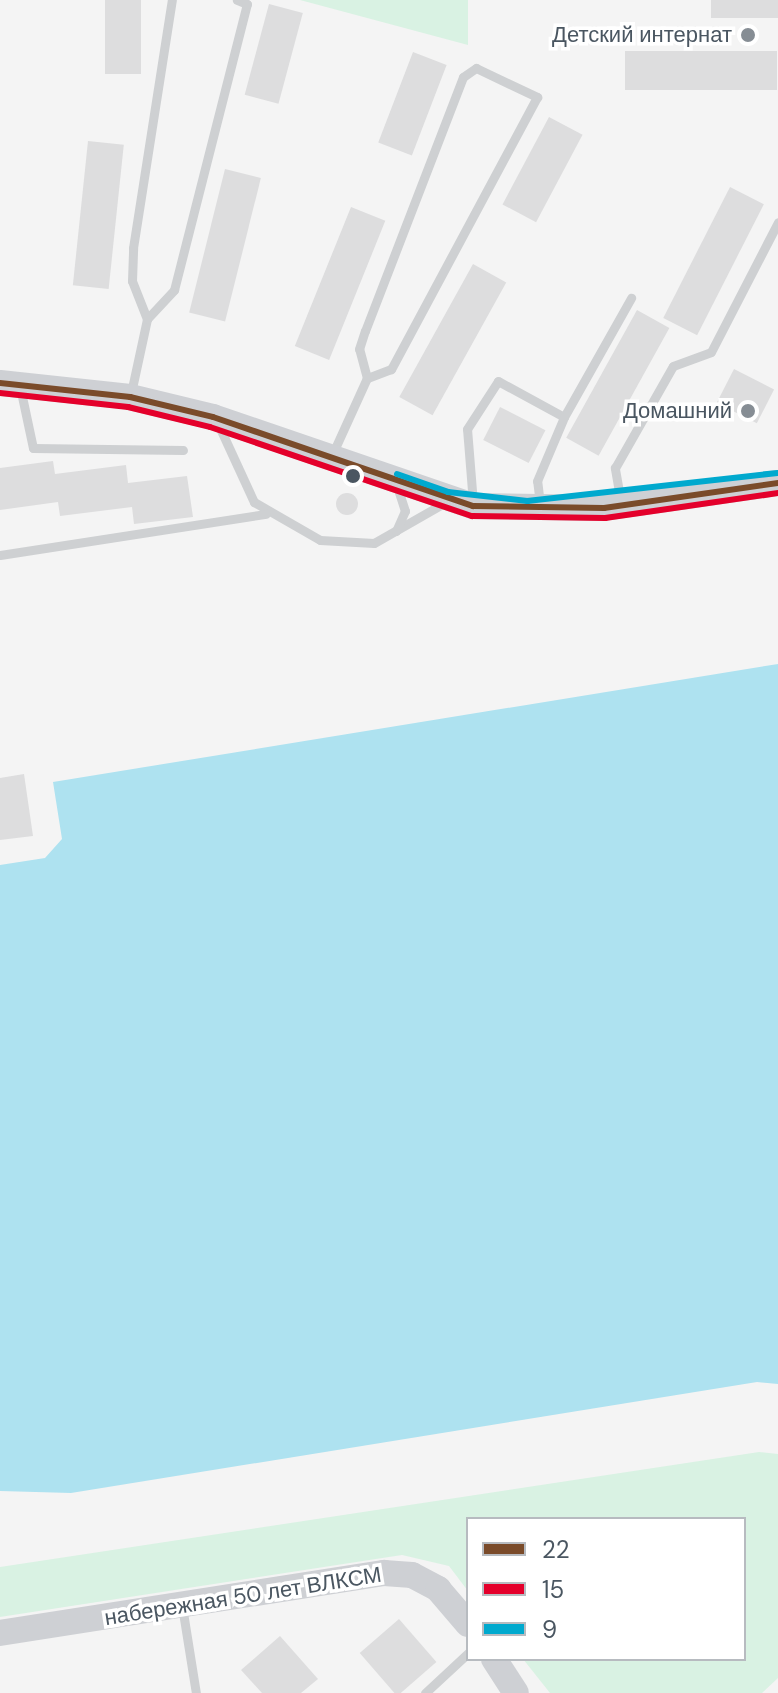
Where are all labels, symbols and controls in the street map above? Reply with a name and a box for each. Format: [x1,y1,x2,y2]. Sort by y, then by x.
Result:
place label: Детский интернат [552,22,732,48]
marker: Детский интернат [739,26,757,44]
place label: Домашний [623,398,732,424]
marker: Домашний [739,402,757,420]
unlabelled marker [345,468,361,484]
legend [466,1517,746,1661]
text: 22 [542,1534,570,1565]
street label: набережная 50 лет ВЛКСМ [103,1561,383,1631]
text: 15 [542,1574,564,1605]
text: 9 [542,1614,557,1645]

